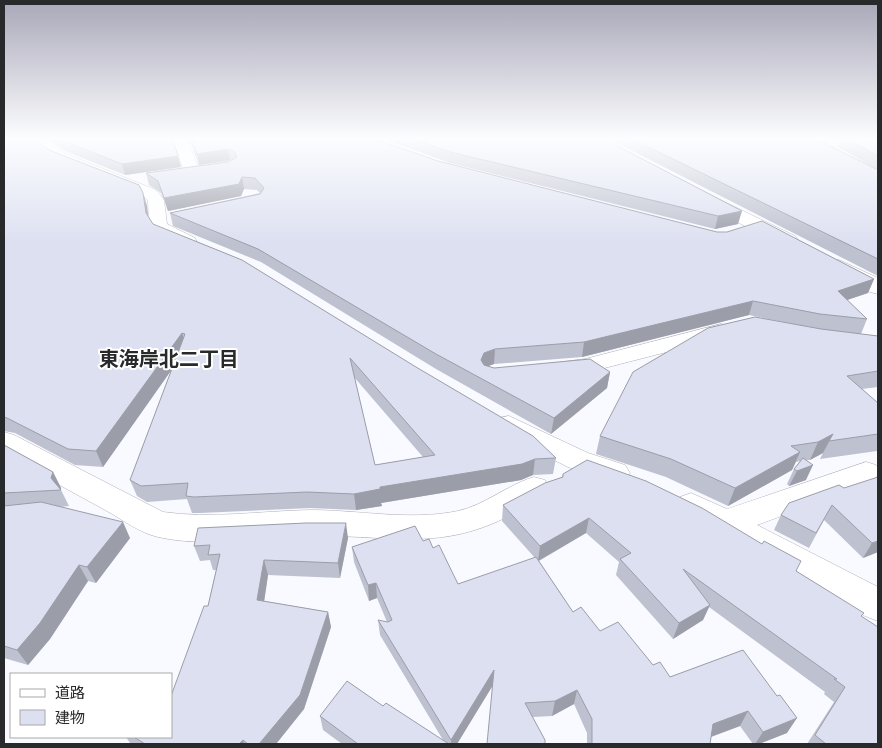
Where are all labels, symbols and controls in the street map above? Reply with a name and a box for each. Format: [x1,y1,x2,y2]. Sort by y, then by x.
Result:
district label: 東海岸北二丁目 [99,346,239,370]
legend [10,673,172,738]
text: 道路 [55,683,85,701]
text: 建物 [55,708,85,726]

